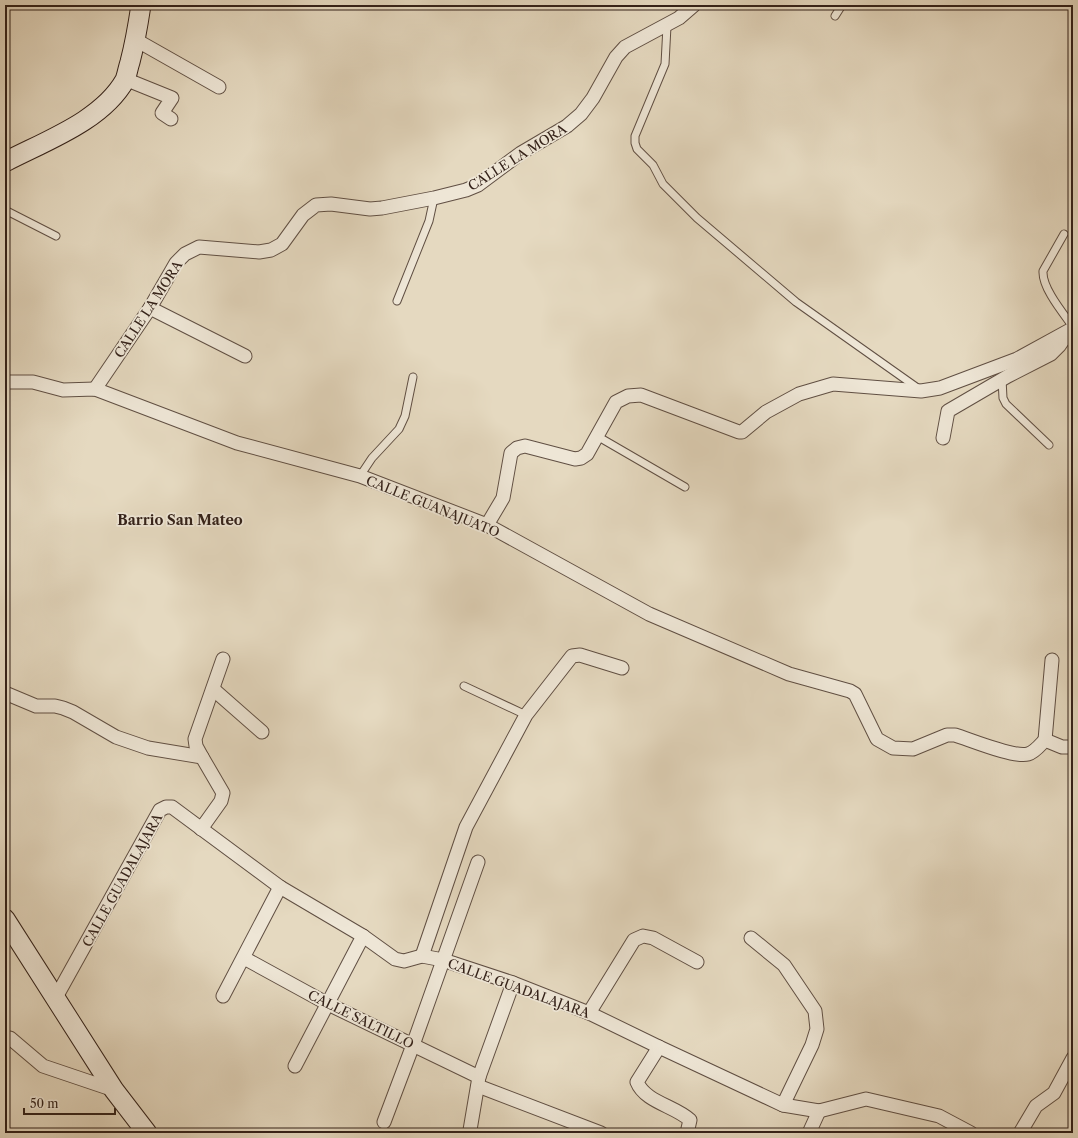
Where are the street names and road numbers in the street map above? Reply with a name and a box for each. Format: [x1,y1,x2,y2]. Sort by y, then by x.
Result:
street label: CALLE LA MORA [465,120,569,194]
street label: CALLE LA MORA [111,257,186,361]
street label: CALLE GUANAJUATO [364,472,502,540]
street label: CALLE GUADALAJARA [79,810,166,949]
street label: CALLE GUADALAJARA [446,955,593,1021]
street label: CALLE SALTILLO [305,986,417,1052]

